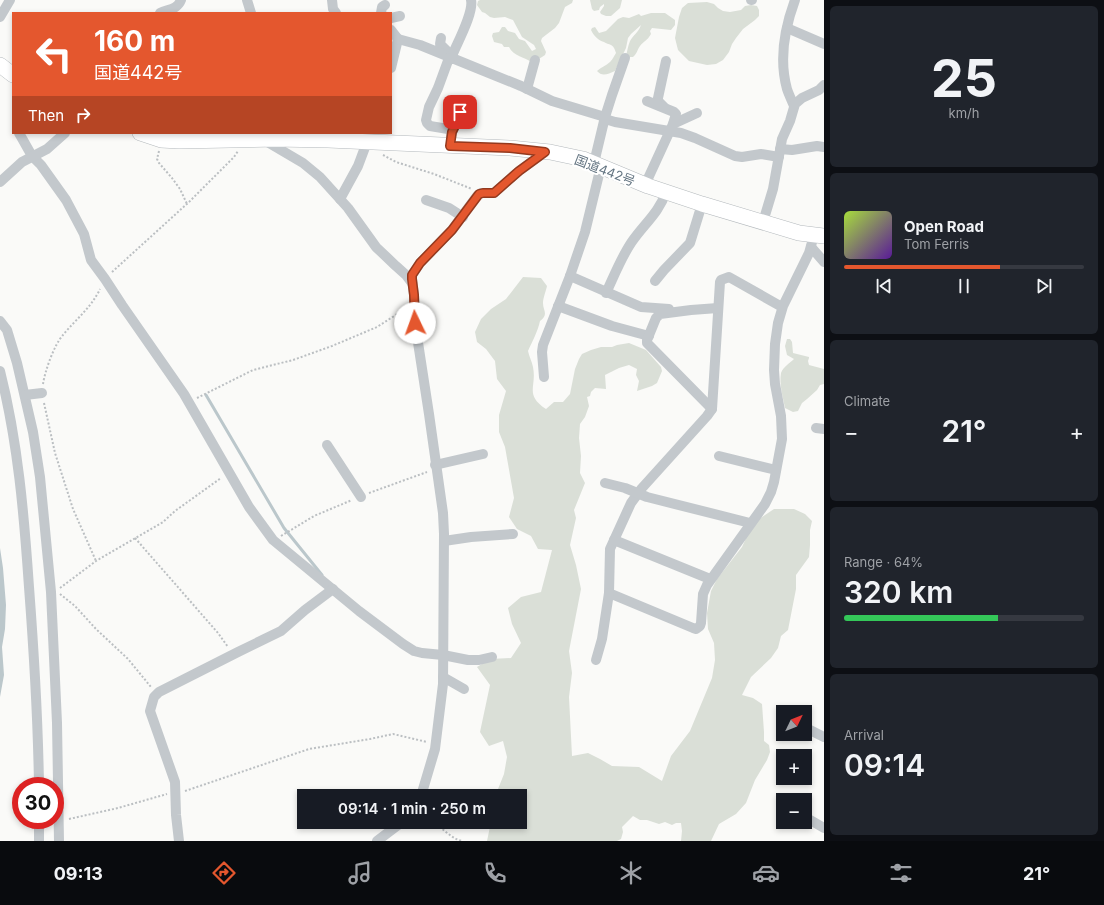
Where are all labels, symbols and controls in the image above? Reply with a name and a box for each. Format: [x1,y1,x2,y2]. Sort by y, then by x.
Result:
text: 160 m [94,24,175,58]
icon: left [28,28,80,80]
text: 25 [931,47,997,110]
text: 国道442号 [94,62,182,83]
pin [443,95,477,129]
icon: arrive [449,101,471,123]
icon: right [72,104,94,126]
text: km/h [949,105,979,121]
text: Then [28,106,64,125]
street label: 国道442号 [572,151,638,189]
text: Open Road [904,217,984,236]
text: Tom Ferris [904,236,969,252]
icon: previous [873,275,895,297]
icon: pause [953,275,975,297]
icon: next [1033,275,1055,297]
position arrow [394,302,436,344]
text: Climate [844,393,890,409]
text: 21° [941,413,987,449]
text: − [844,419,859,445]
text: + [1069,419,1084,445]
text: Range · 64% [844,554,923,570]
text: 320 km [844,574,953,610]
north arrow [776,705,812,741]
map controls [776,705,812,829]
text: Arrival [844,727,884,743]
text: 09:14 [844,747,925,783]
button: + [776,749,812,785]
speed limit sign: 30 [12,777,64,829]
button: − [776,793,812,829]
text: 09:14 · 1 min · 250 m [338,799,486,818]
icon: directions [210,859,238,887]
icon: music [346,859,374,887]
icon: phone [481,859,509,887]
icon: climate [617,859,645,887]
icon: car [752,859,780,887]
icon: filters [887,859,915,887]
text: 09:13 [54,863,103,884]
text: 21° [1023,863,1050,884]

